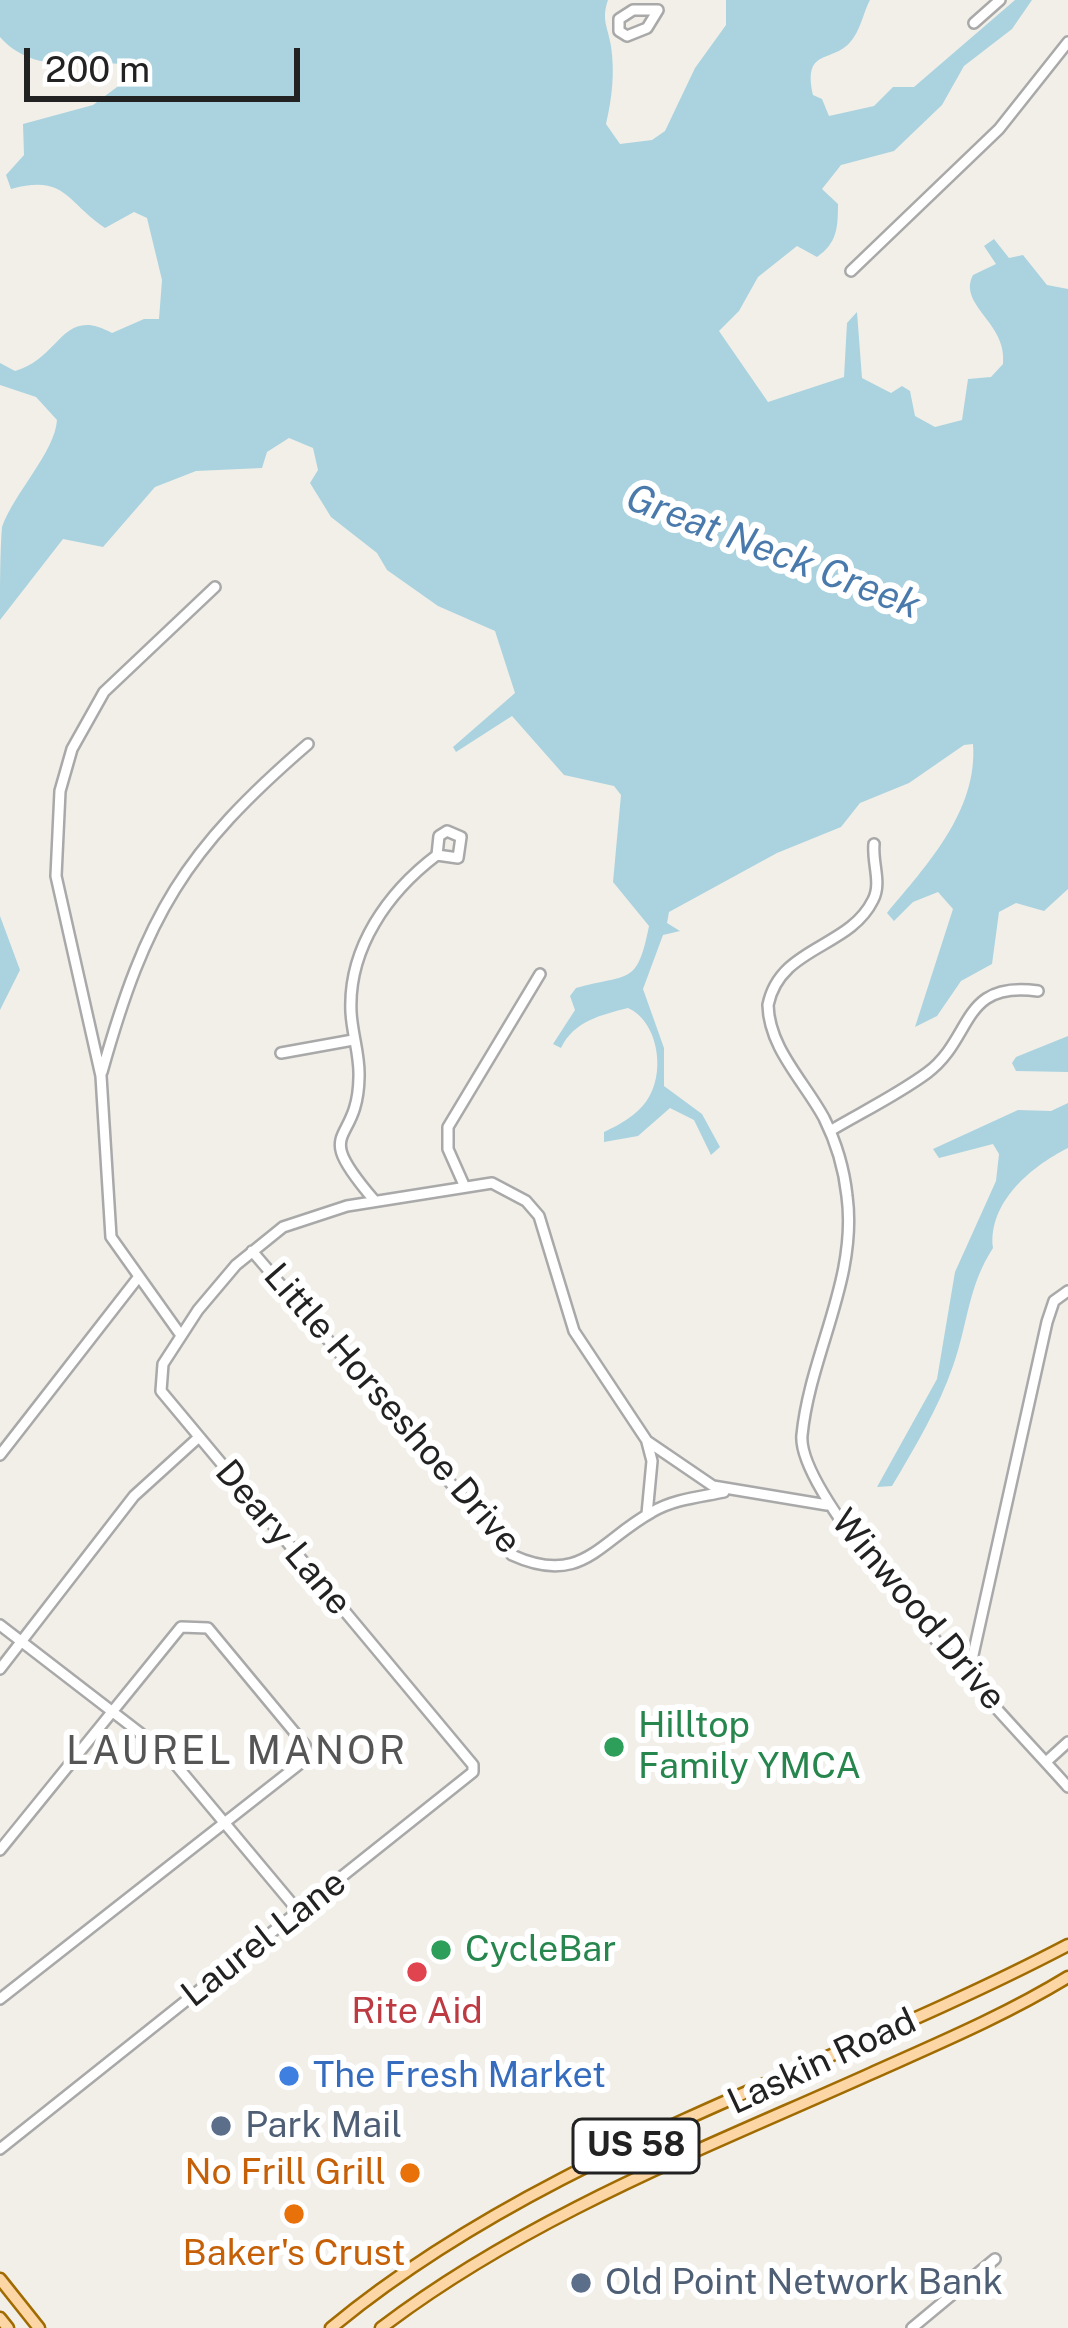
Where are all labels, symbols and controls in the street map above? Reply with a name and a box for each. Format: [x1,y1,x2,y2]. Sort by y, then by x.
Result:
scale bar [30,24,306,98]
text: 200 m [45,48,150,90]
water label: Great Neck Creek [619,474,927,630]
street label: Little Horseshoe Drive [254,1255,530,1563]
street label: Deary Lane [206,1452,360,1624]
street label: Winwood Drive [822,1501,1014,1719]
place label: Hilltop Family YMCA [638,1704,861,1789]
district label: LAUREL MANOR [66,1729,408,1775]
marker: Hilltop Family YMCA [601,1734,627,1760]
street label: Laurel Lane [173,1862,355,2016]
place label: CycleBar [465,1928,616,1972]
marker: CycleBar [428,1937,454,1963]
marker: Rite Aid [404,1959,430,1985]
place label: Rite Aid [351,1990,483,2034]
street label: Laskin Road [721,2000,923,2124]
place label: The Fresh Market [313,2054,606,2098]
marker: The Fresh Market [276,2063,302,2089]
place label: Park Mail [245,2104,402,2148]
marker: Park Mail [208,2113,234,2139]
road number: US 58 [573,2119,699,2173]
place label: No Frill Grill [184,2151,386,2195]
marker: No Frill Grill [397,2160,423,2186]
marker: Baker's Crust [281,2201,307,2227]
place label: Baker's Crust [183,2232,405,2276]
place label: Old Point Network Bank [605,2261,1003,2305]
marker: Old Point Network Bank [568,2270,594,2296]

